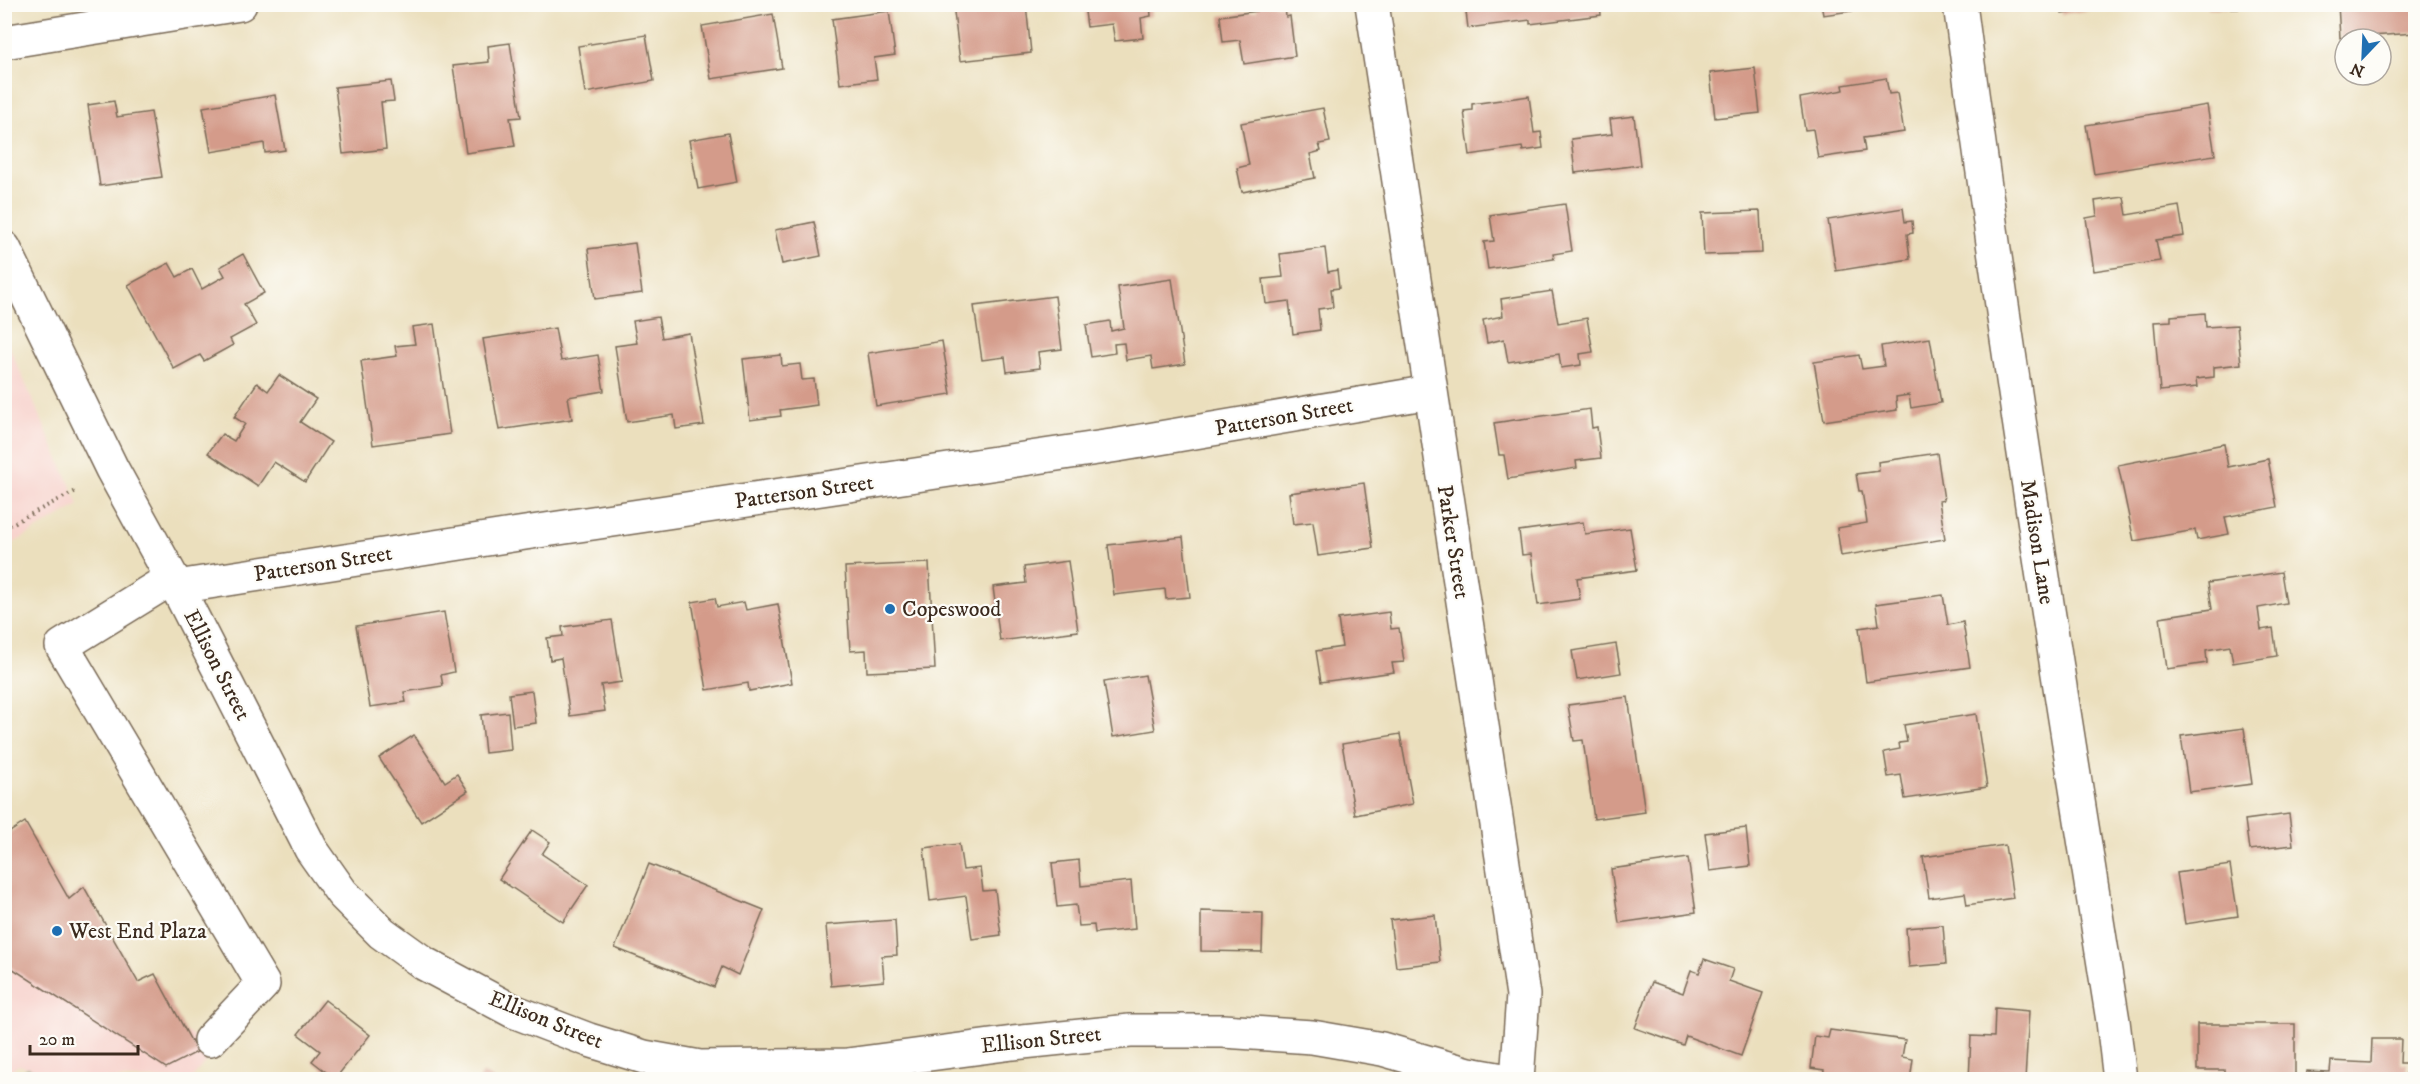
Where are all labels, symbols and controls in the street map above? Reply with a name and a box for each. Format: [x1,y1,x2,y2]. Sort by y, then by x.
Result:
north arrow [2333,27,2393,87]
text: N [2348,58,2367,82]
street label: Patterson Street [1213,392,1355,442]
street label: Patterson Street [733,469,875,515]
street label: Madison Lane [2014,478,2060,606]
street label: Parker Street [1431,483,1475,601]
street label: Patterson Street [252,540,394,588]
place label: Copeswood [902,596,1001,623]
marker: Copeswood [883,602,897,616]
street label: Ellison Street [178,605,256,725]
place label: West End Plaza [68,918,207,945]
marker: West End Plaza [50,924,64,938]
street label: Ellison Street [485,985,607,1055]
scale bar [30,1018,138,1056]
street label: Ellison Street [980,1020,1102,1060]
text: 20 m [39,1029,75,1051]

